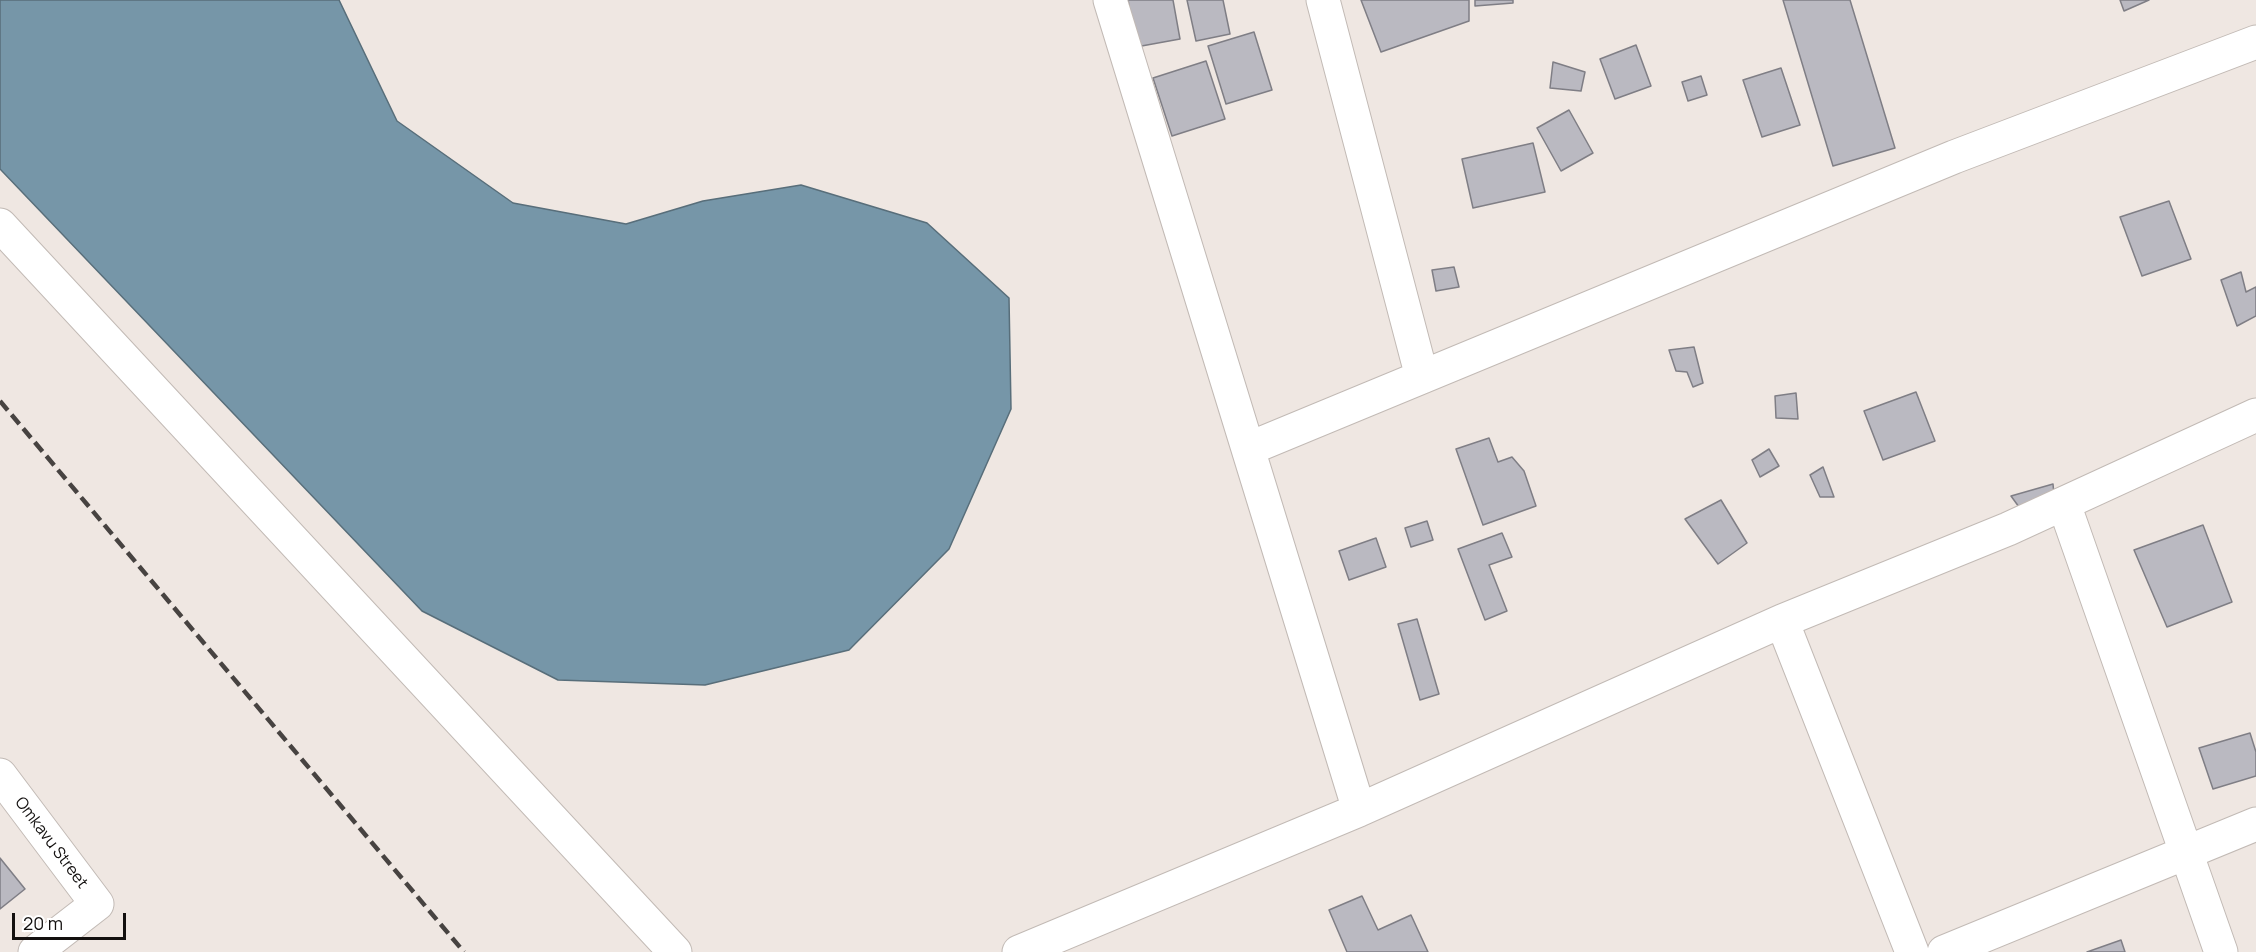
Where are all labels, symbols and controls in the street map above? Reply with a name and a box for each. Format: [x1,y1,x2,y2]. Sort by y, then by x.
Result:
street label: Omkavu Street [10,794,92,892]
scale bar [15,901,129,939]
text: 20 m [23,911,63,935]

